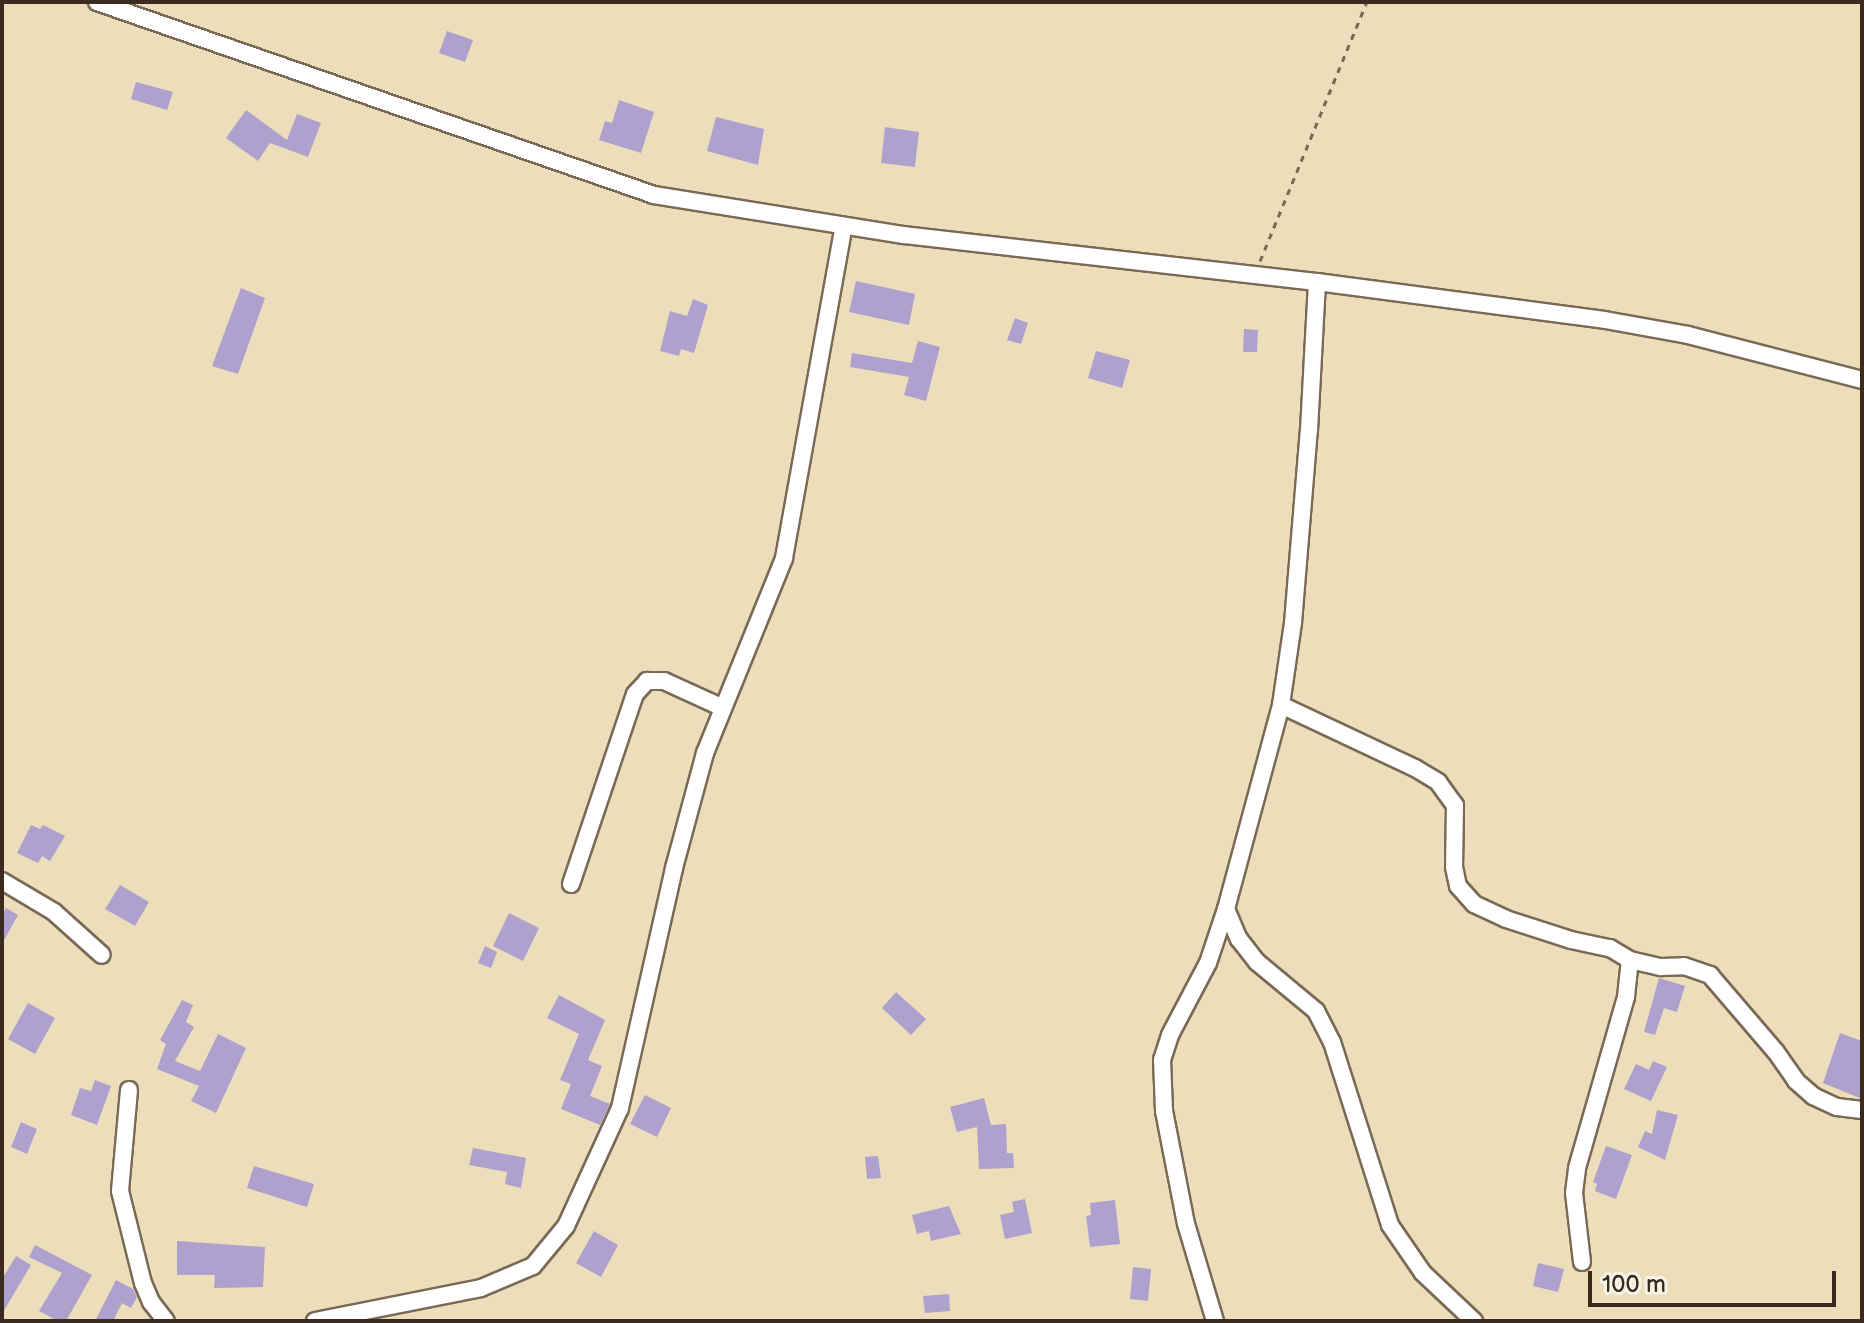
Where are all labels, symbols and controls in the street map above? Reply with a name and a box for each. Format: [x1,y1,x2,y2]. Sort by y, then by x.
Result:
scale bar [1592,1255,1840,1305]
text: 100 m [1602,1270,1666,1299]

